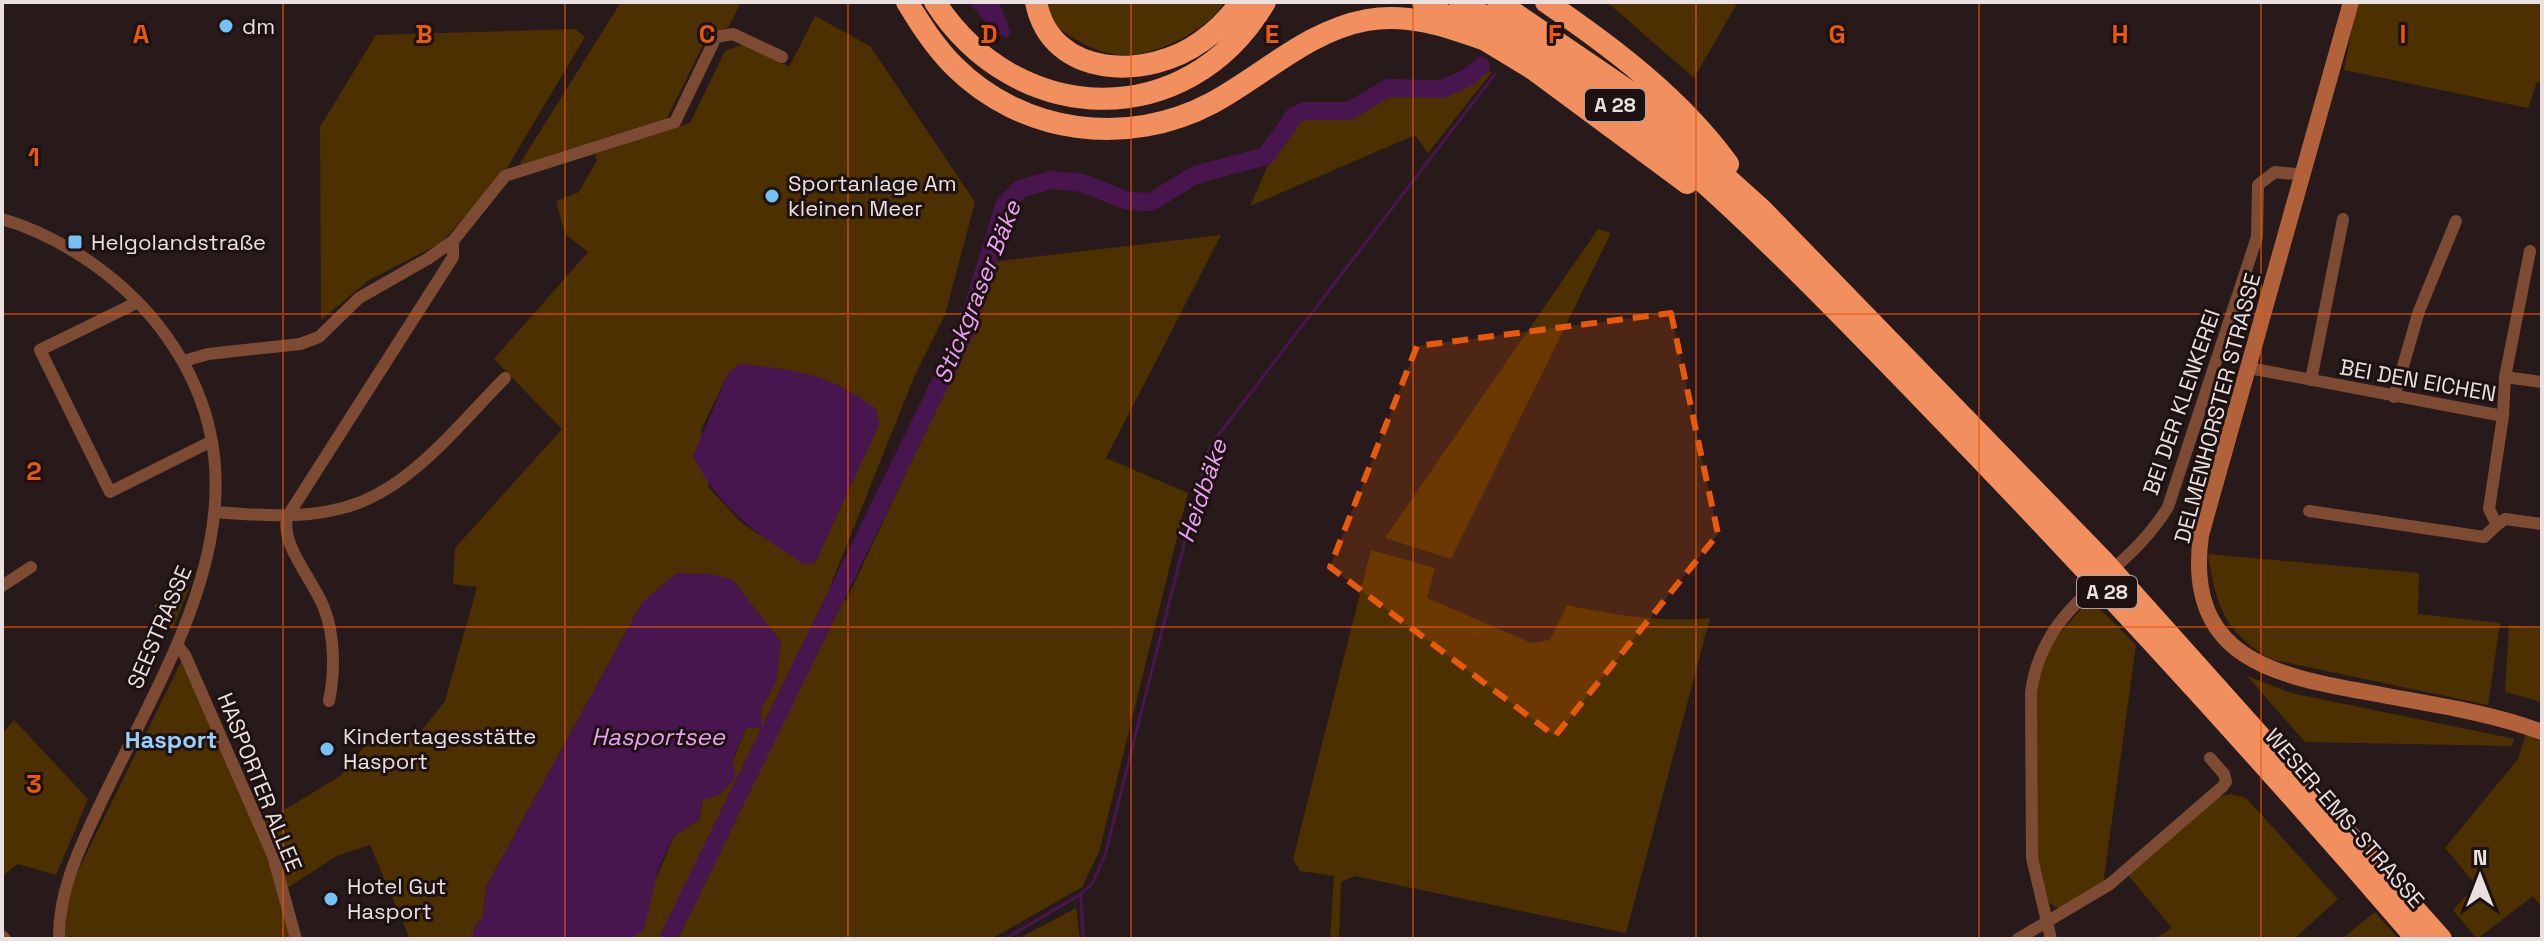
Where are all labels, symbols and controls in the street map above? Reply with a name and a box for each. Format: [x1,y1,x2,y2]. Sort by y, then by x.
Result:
place label: dm [242,12,275,40]
text: A [133,17,150,51]
marker: dm [217,17,235,35]
text: B [415,17,433,51]
text: C [699,17,715,51]
text: D [980,17,998,51]
text: E [1265,17,1279,51]
text: F [1548,17,1562,51]
text: G [1828,17,1846,51]
text: H [2111,17,2129,51]
text: I [2400,17,2406,51]
road number: A 28 [1585,89,1645,121]
text: 1 [28,140,40,174]
place label: Sportanlage Am kleinen Meer [788,169,957,222]
marker: Sportanlage Am kleinen Meer [763,187,781,205]
water label: Stickgraser Bäke [926,195,1028,388]
place label: Helgolandstraße [91,228,266,256]
marker: Helgolandstraße [66,233,84,251]
street label: DELMENHORSTER STRASSE [2167,270,2267,546]
street label: BEI DER KLENKEREI [2136,306,2226,498]
street label: BEI DEN EICHEN [2338,352,2498,408]
water label: Heidbäke [1170,435,1234,547]
text: 2 [26,454,42,488]
street label: SEESTRASSE [121,561,197,693]
road number: A 28 [2077,576,2137,608]
street label: HASPORTER ALLEE [211,688,309,876]
water label: Hasportsee [591,721,726,752]
place label: Kindertagesstätte Hasport [343,722,536,775]
street label: WESER-EMS-STRASSE [2259,722,2431,914]
district label: Hasport [125,724,217,755]
marker: Kindertagesstätte Hasport [318,740,336,758]
text: 3 [26,767,42,801]
north arrow [2440,837,2520,917]
text: N [2473,843,2487,871]
place label: Hotel Gut Hasport [347,872,447,925]
marker: Hotel Gut Hasport [322,890,340,908]

